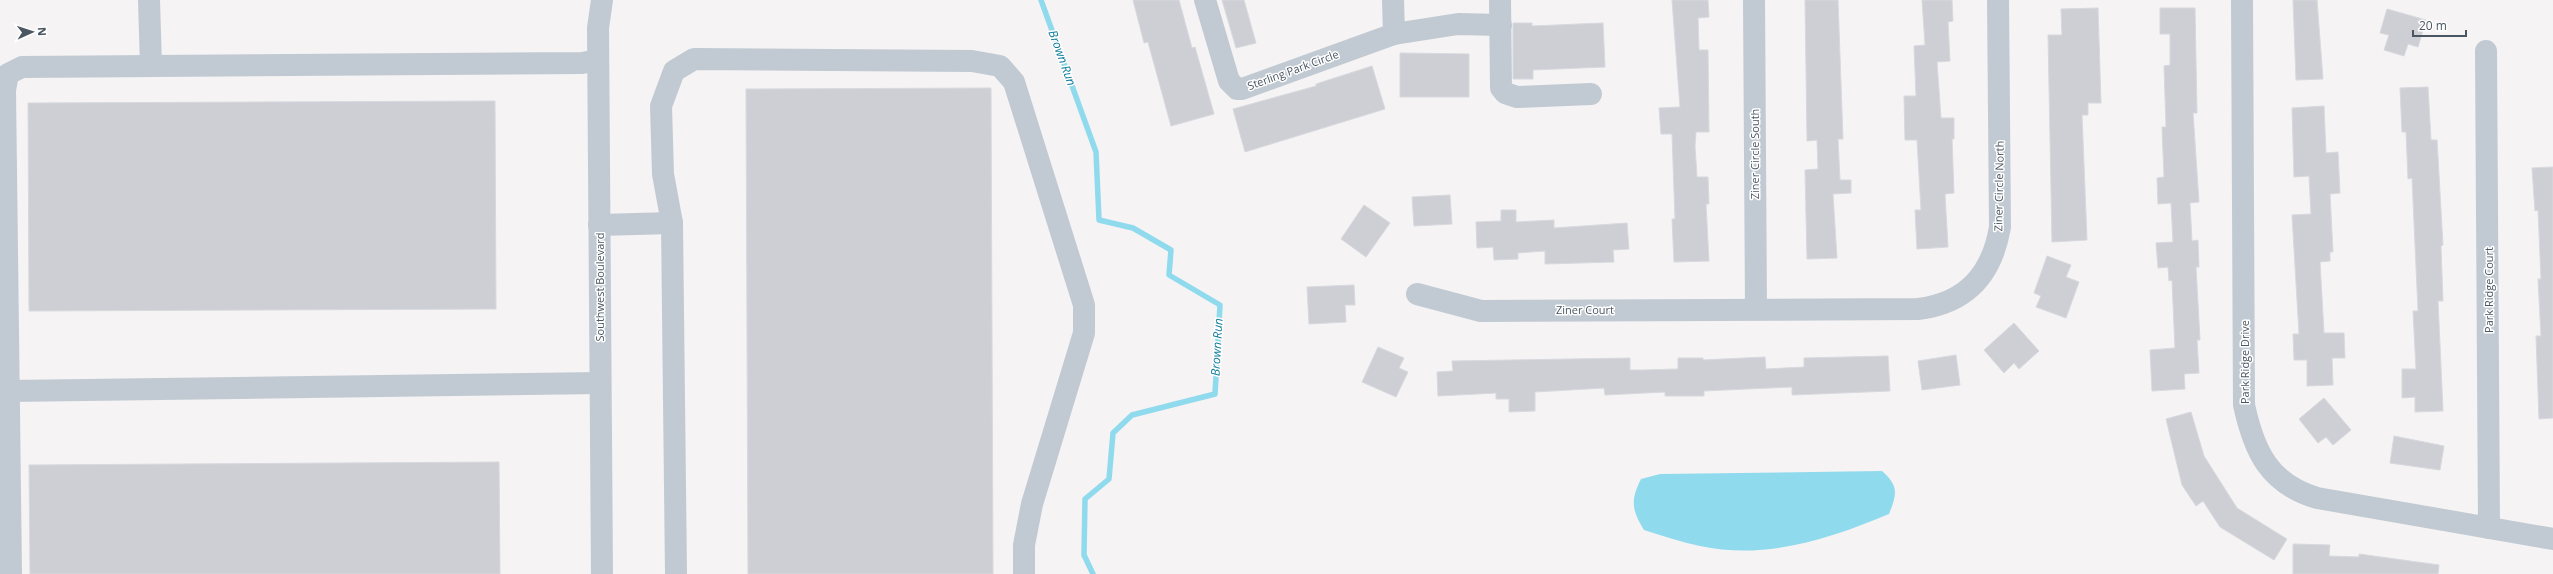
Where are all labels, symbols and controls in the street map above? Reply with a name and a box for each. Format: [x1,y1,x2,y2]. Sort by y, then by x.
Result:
north arrow [12,12,52,52]
scale bar [2413,12,2466,38]
text: 20 m [2419,17,2447,34]
text: N [35,27,50,36]
water label: Brown Run [1045,28,1080,88]
street label: Sterling Park Circle [1245,46,1341,93]
street label: Ziner Circle South [1747,109,1762,199]
street label: Ziner Circle North [1990,141,2007,231]
street label: Southwest Boulevard [592,232,607,342]
street label: Park Ridge Court [2481,247,2496,333]
street label: Ziner Court [1556,302,1614,317]
water label: Brown Run [1206,317,1227,376]
street label: Park Ridge Drive [2237,320,2252,404]

